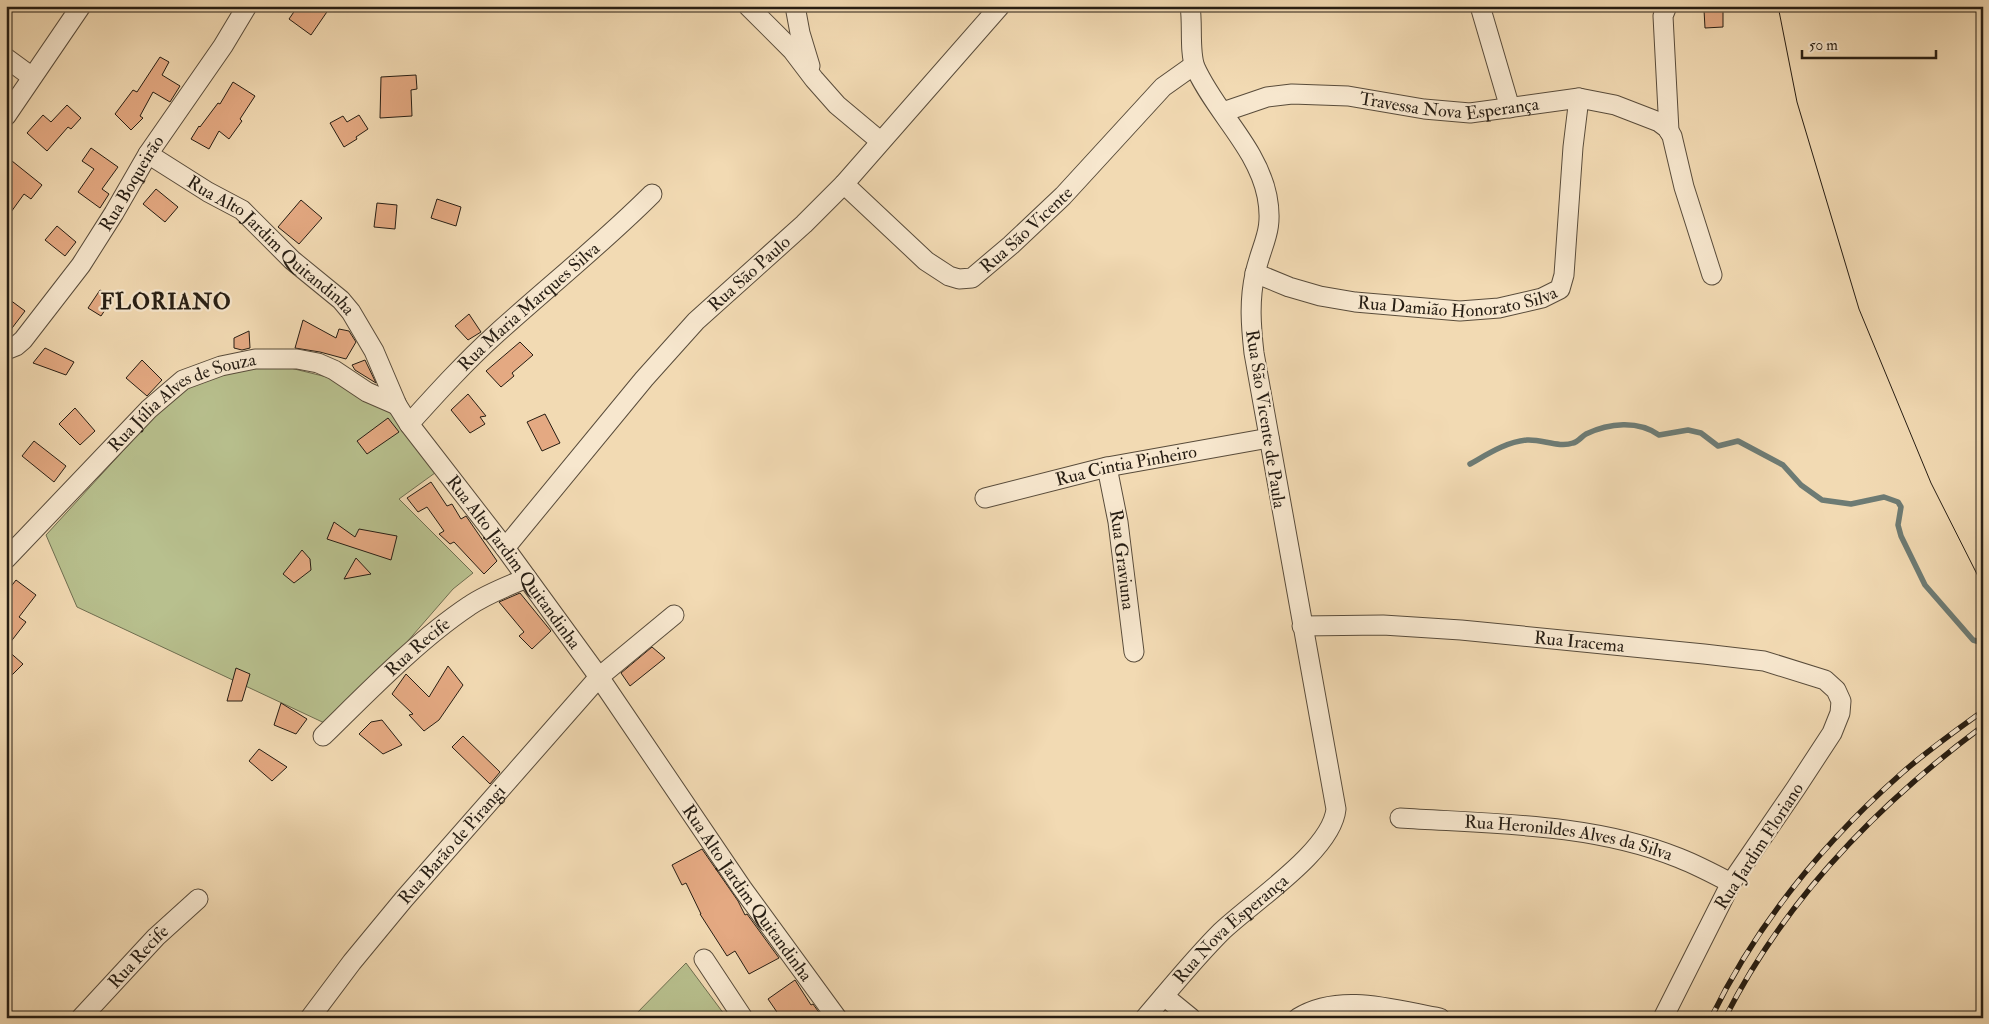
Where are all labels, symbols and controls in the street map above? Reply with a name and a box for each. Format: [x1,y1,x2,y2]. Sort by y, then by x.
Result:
scale bar [1802,28,1935,60]
text: 50 m [1809,36,1838,55]
street label: Travessa Nova Esperança [1358,87,1541,125]
street label: Rua Boqueirão [94,131,170,236]
street label: Rua Alto Jardim Quitandinha [182,171,360,321]
street label: Rua São Vicente [975,182,1078,278]
street label: Rua São Paulo [703,230,796,317]
street label: Rua Maria Marques Silva [453,237,605,376]
street label: Rua Damião Honorato Silva [1356,281,1562,323]
district label: FLORIANO [100,288,232,316]
street label: Rua São Vicente de Paula [1240,328,1291,511]
street label: Rua Júlia Alves de Souza [103,348,259,457]
street label: Rua Cintia Pinheiro [1053,440,1199,492]
street label: Rua Alto Jardim Quitandinha [441,471,586,654]
street label: Rua Graviuna [1104,508,1140,612]
street label: Rua Recife [380,612,455,682]
street label: Rua Iracema [1533,626,1626,658]
street label: Rua Jardim Floriano [1710,778,1809,914]
street label: Rua Barão de Pirangi [393,780,511,910]
street label: Rua Alto Jardim Quitandinha [677,800,818,987]
street label: Rua Heronildes Alves da Silva [1464,811,1676,867]
street label: Rua Nova Esperança [1168,869,1294,989]
street label: Rua Recife [103,920,174,993]

